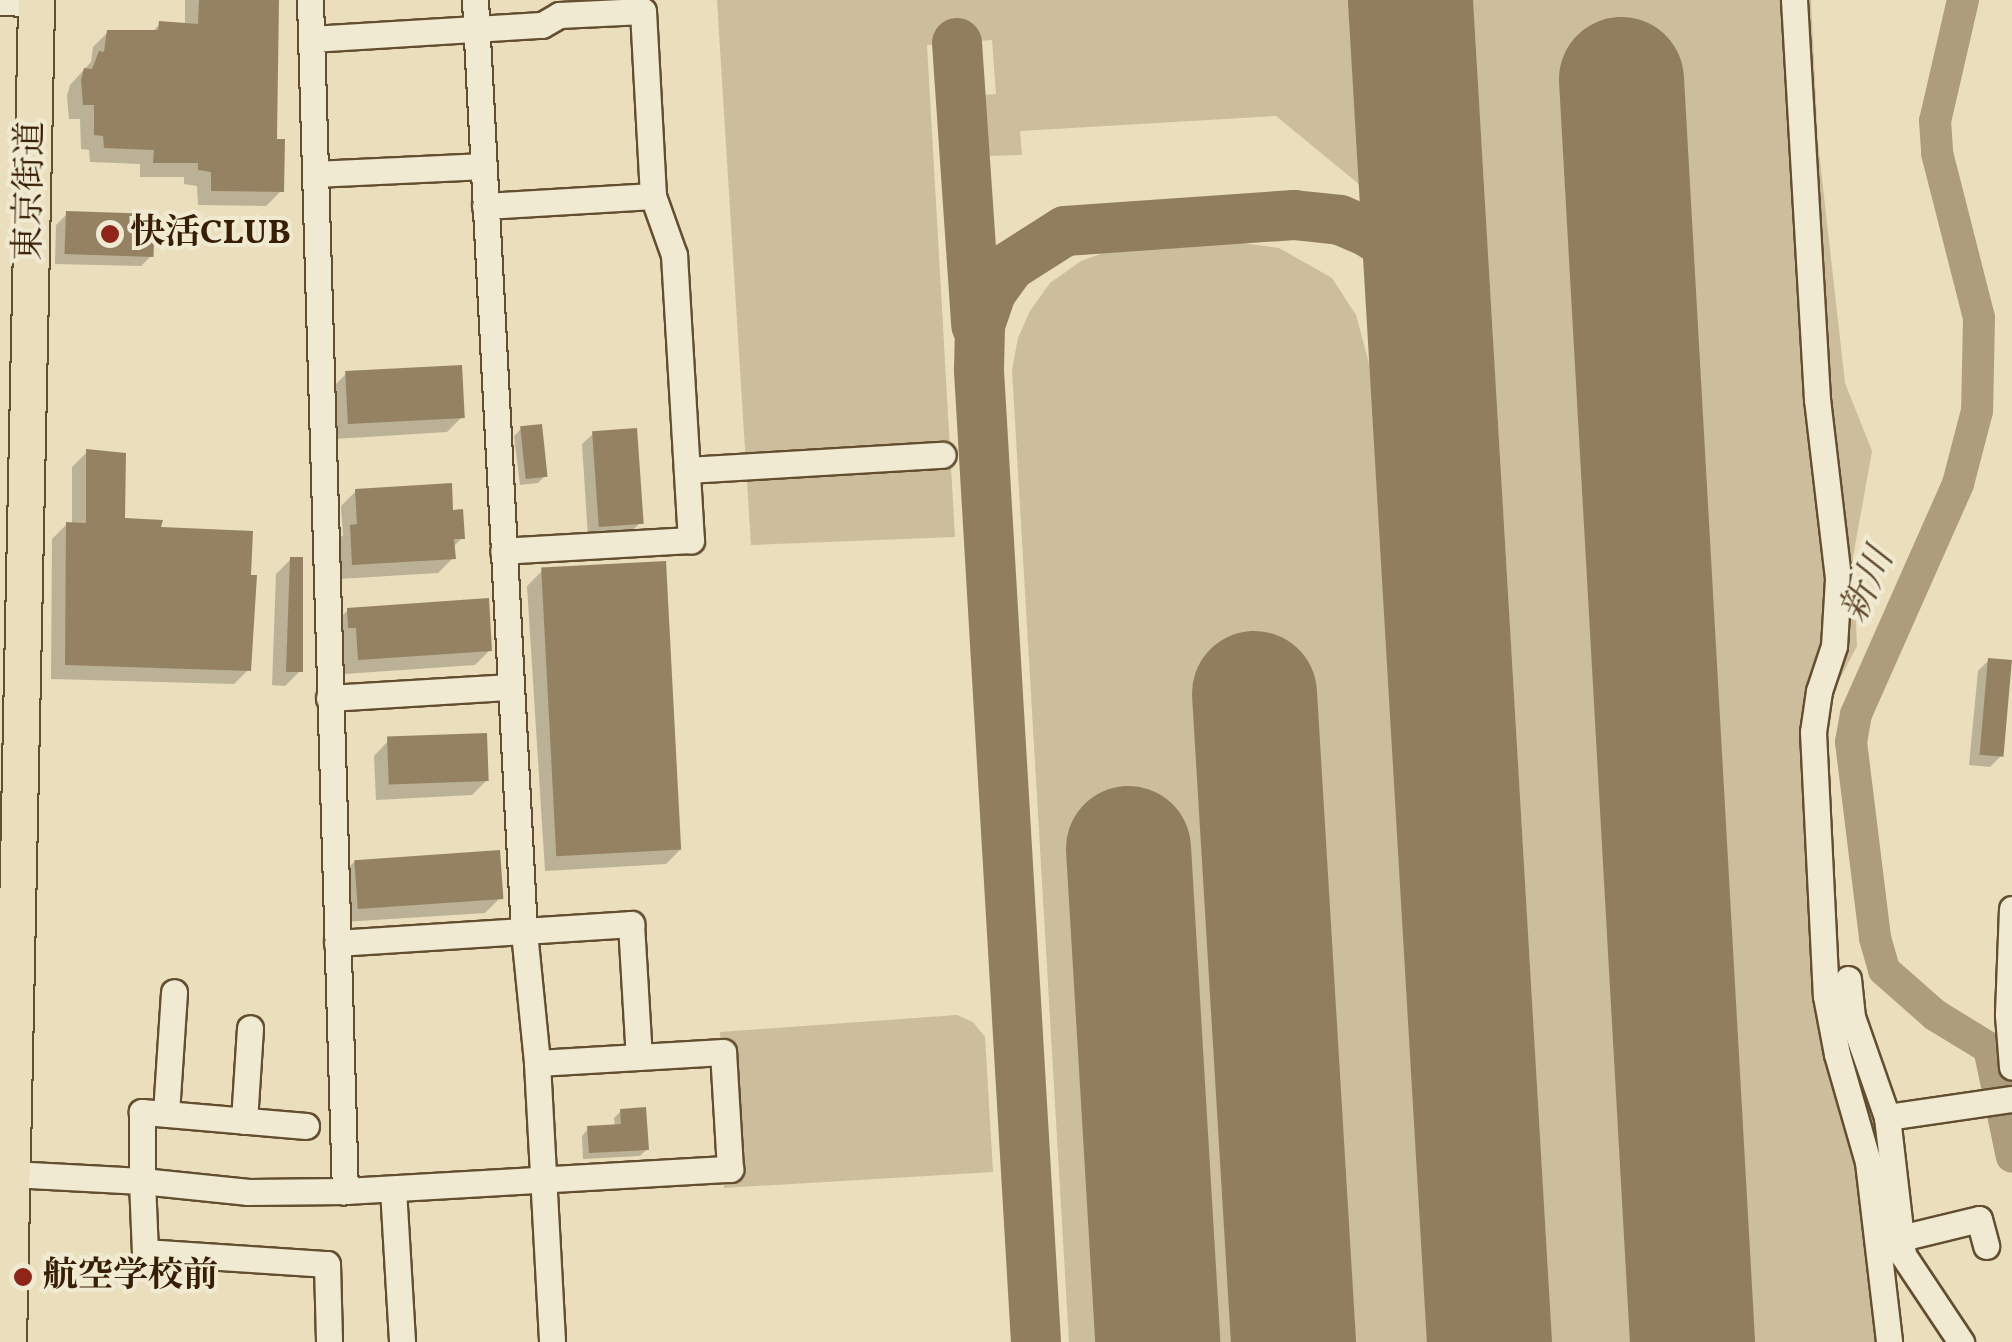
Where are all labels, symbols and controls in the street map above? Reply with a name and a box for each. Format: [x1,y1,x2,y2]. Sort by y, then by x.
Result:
street label: 東京街道 [9,121,53,261]
place label: 快活CLUB [130,213,291,255]
marker: 快活CLUB [99,223,121,245]
water label: 新川 [1833,542,1905,630]
place label: 航空学校前 [43,1256,218,1298]
marker: 航空学校前 [12,1266,34,1288]

